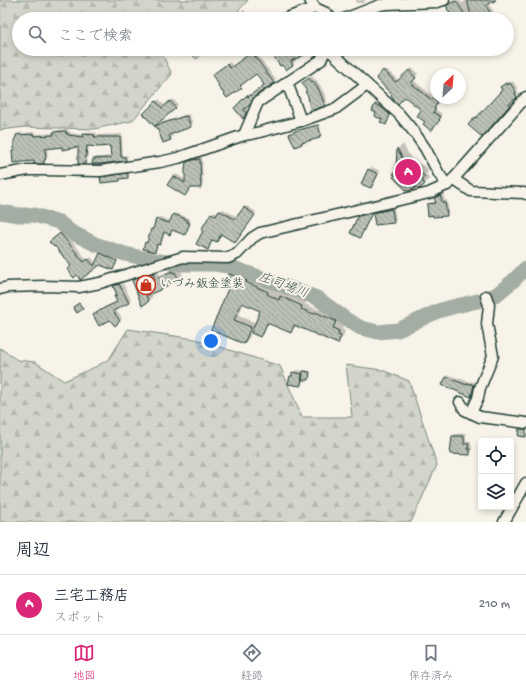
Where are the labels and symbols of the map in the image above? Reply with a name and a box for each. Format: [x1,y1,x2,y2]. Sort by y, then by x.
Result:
north arrow [430,68,466,104]
pin: A [395,157,421,187]
water label: 庄司場川 [256,269,310,302]
shop icon: いづみ鈑金塗装 [135,274,157,296]
place label: いづみ鈑金塗装 [160,277,244,292]
your location [201,331,221,351]

